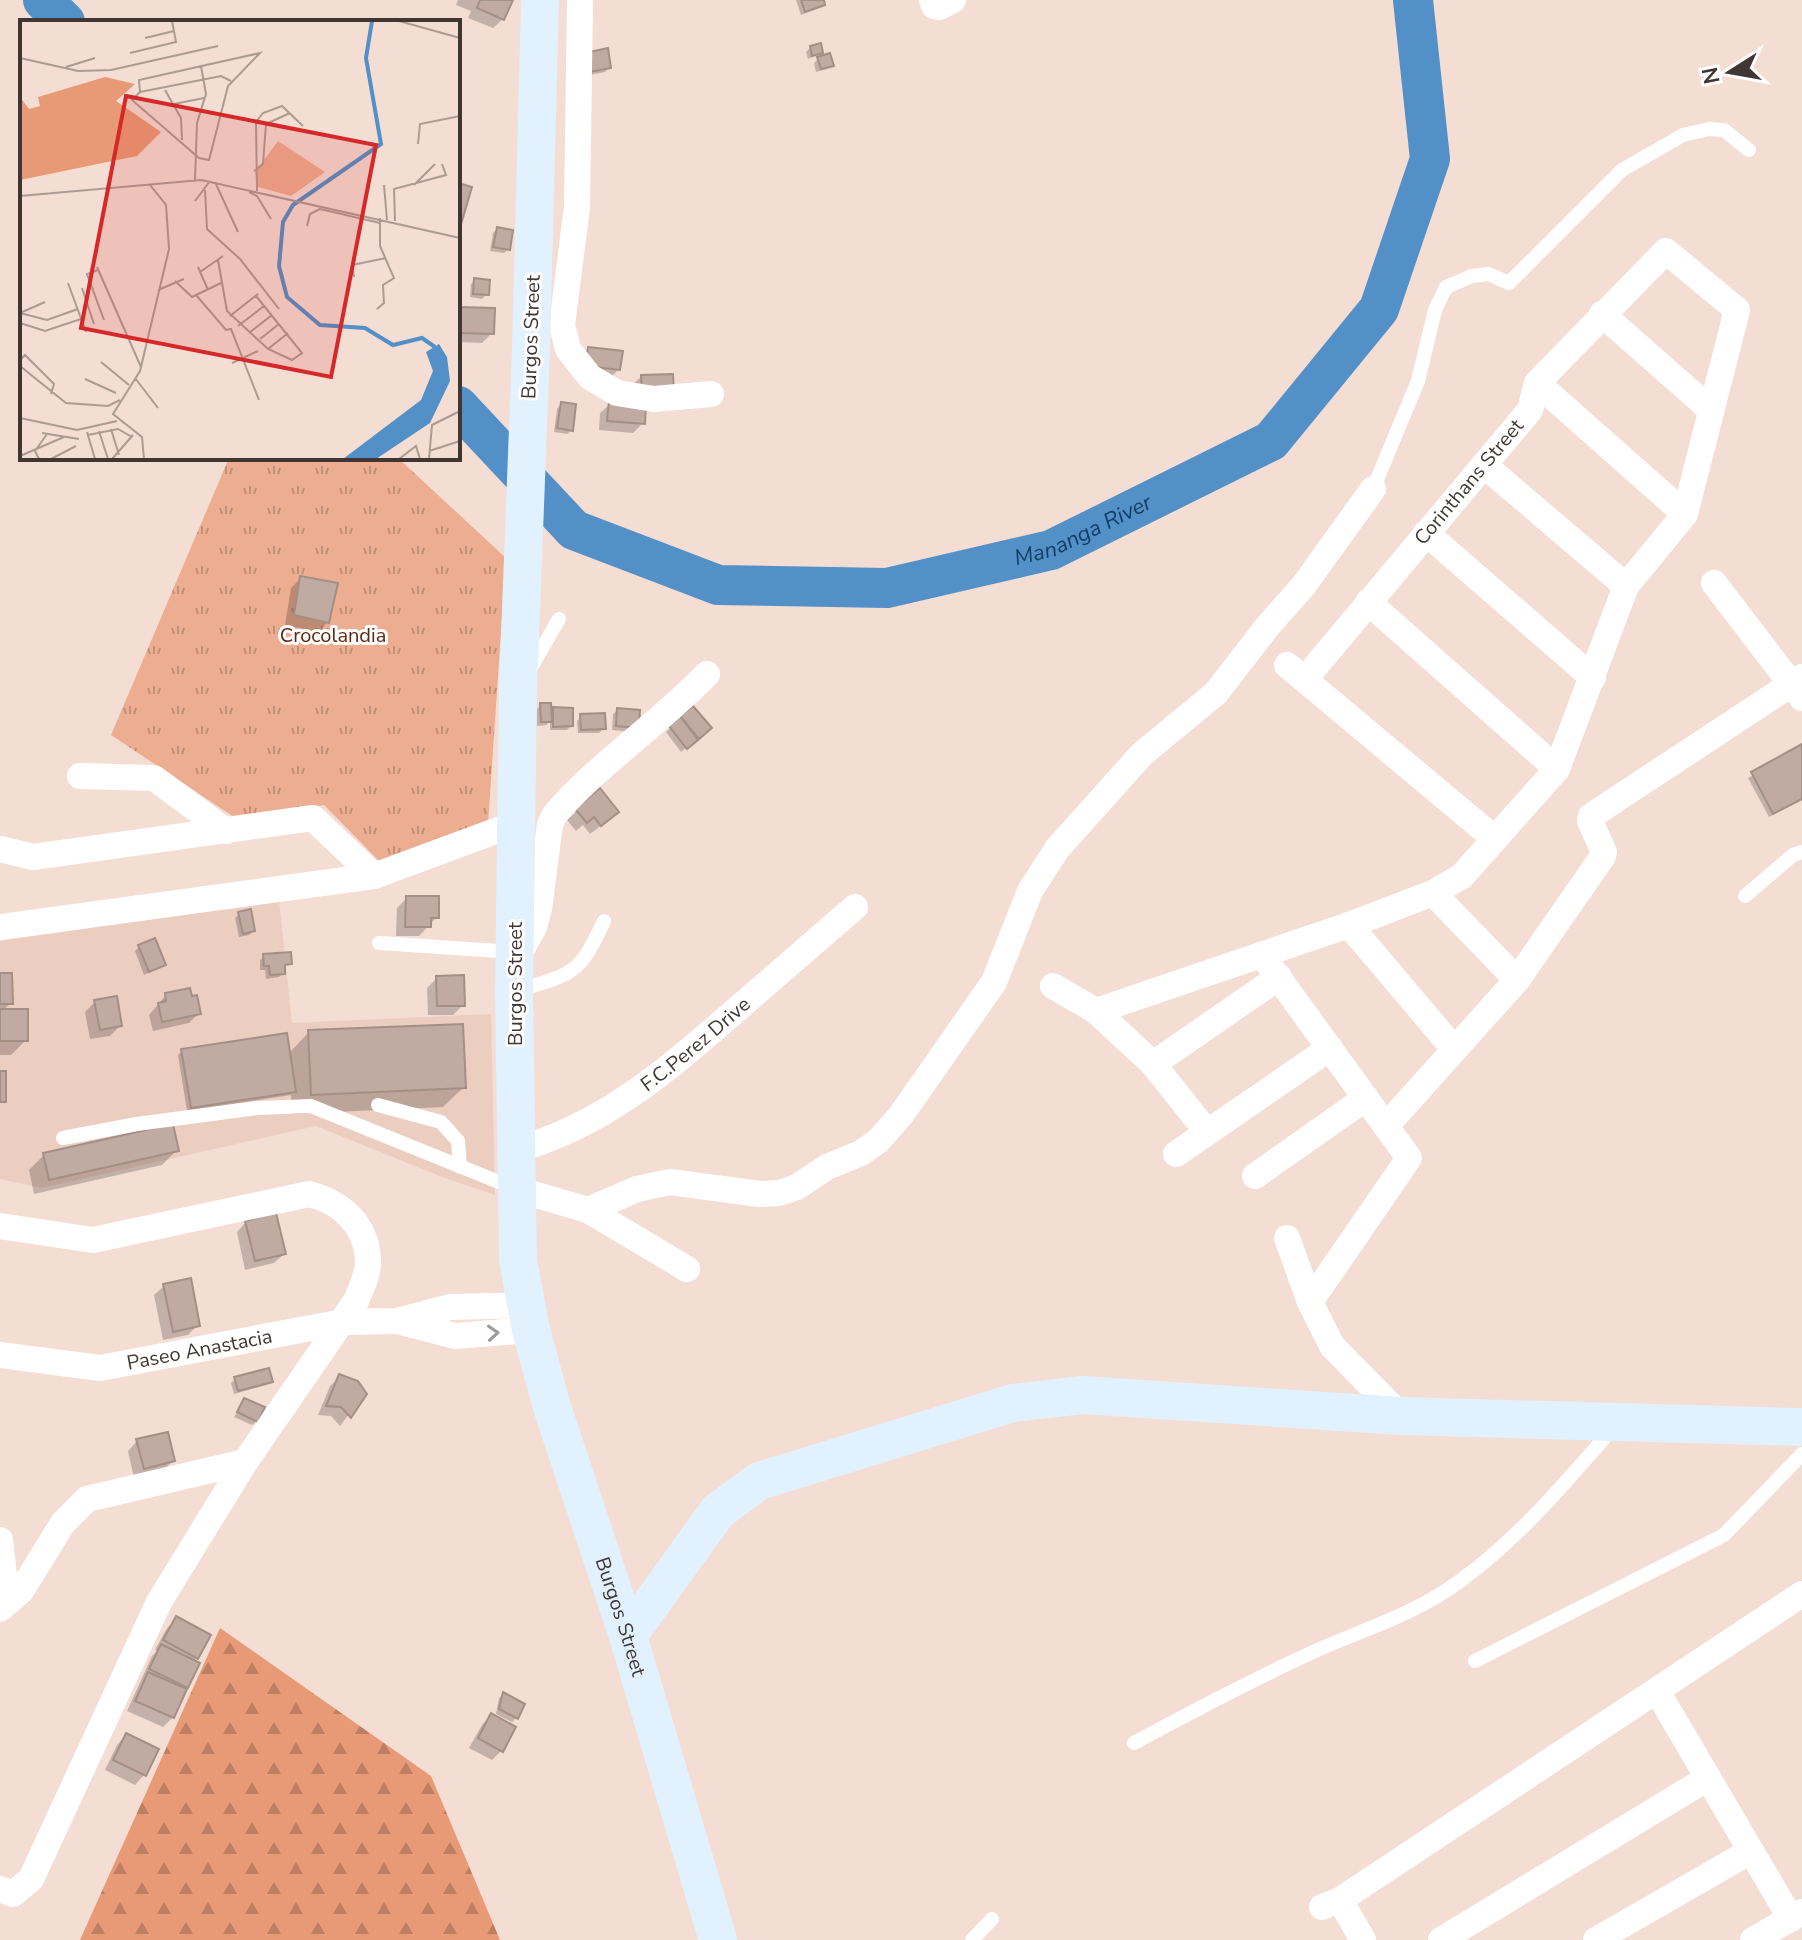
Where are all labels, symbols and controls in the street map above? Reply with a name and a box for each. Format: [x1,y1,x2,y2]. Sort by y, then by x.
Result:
inset map [20,20,460,460]
north arrow [1690,32,1770,112]
text: N [1695,65,1728,87]
street label: Burgos Street [515,274,547,399]
street label: Corinthans Street [1408,413,1530,551]
water label: Mananga River [1011,487,1158,573]
park label: Crocolandia [280,622,386,649]
street label: Burgos Street [502,921,529,1046]
street label: F.C.Perez Drive [635,990,756,1097]
street label: Paseo Anastacia [124,1322,274,1376]
one-way arrow [487,1325,500,1342]
street label: Burgos Street [589,1553,653,1680]

